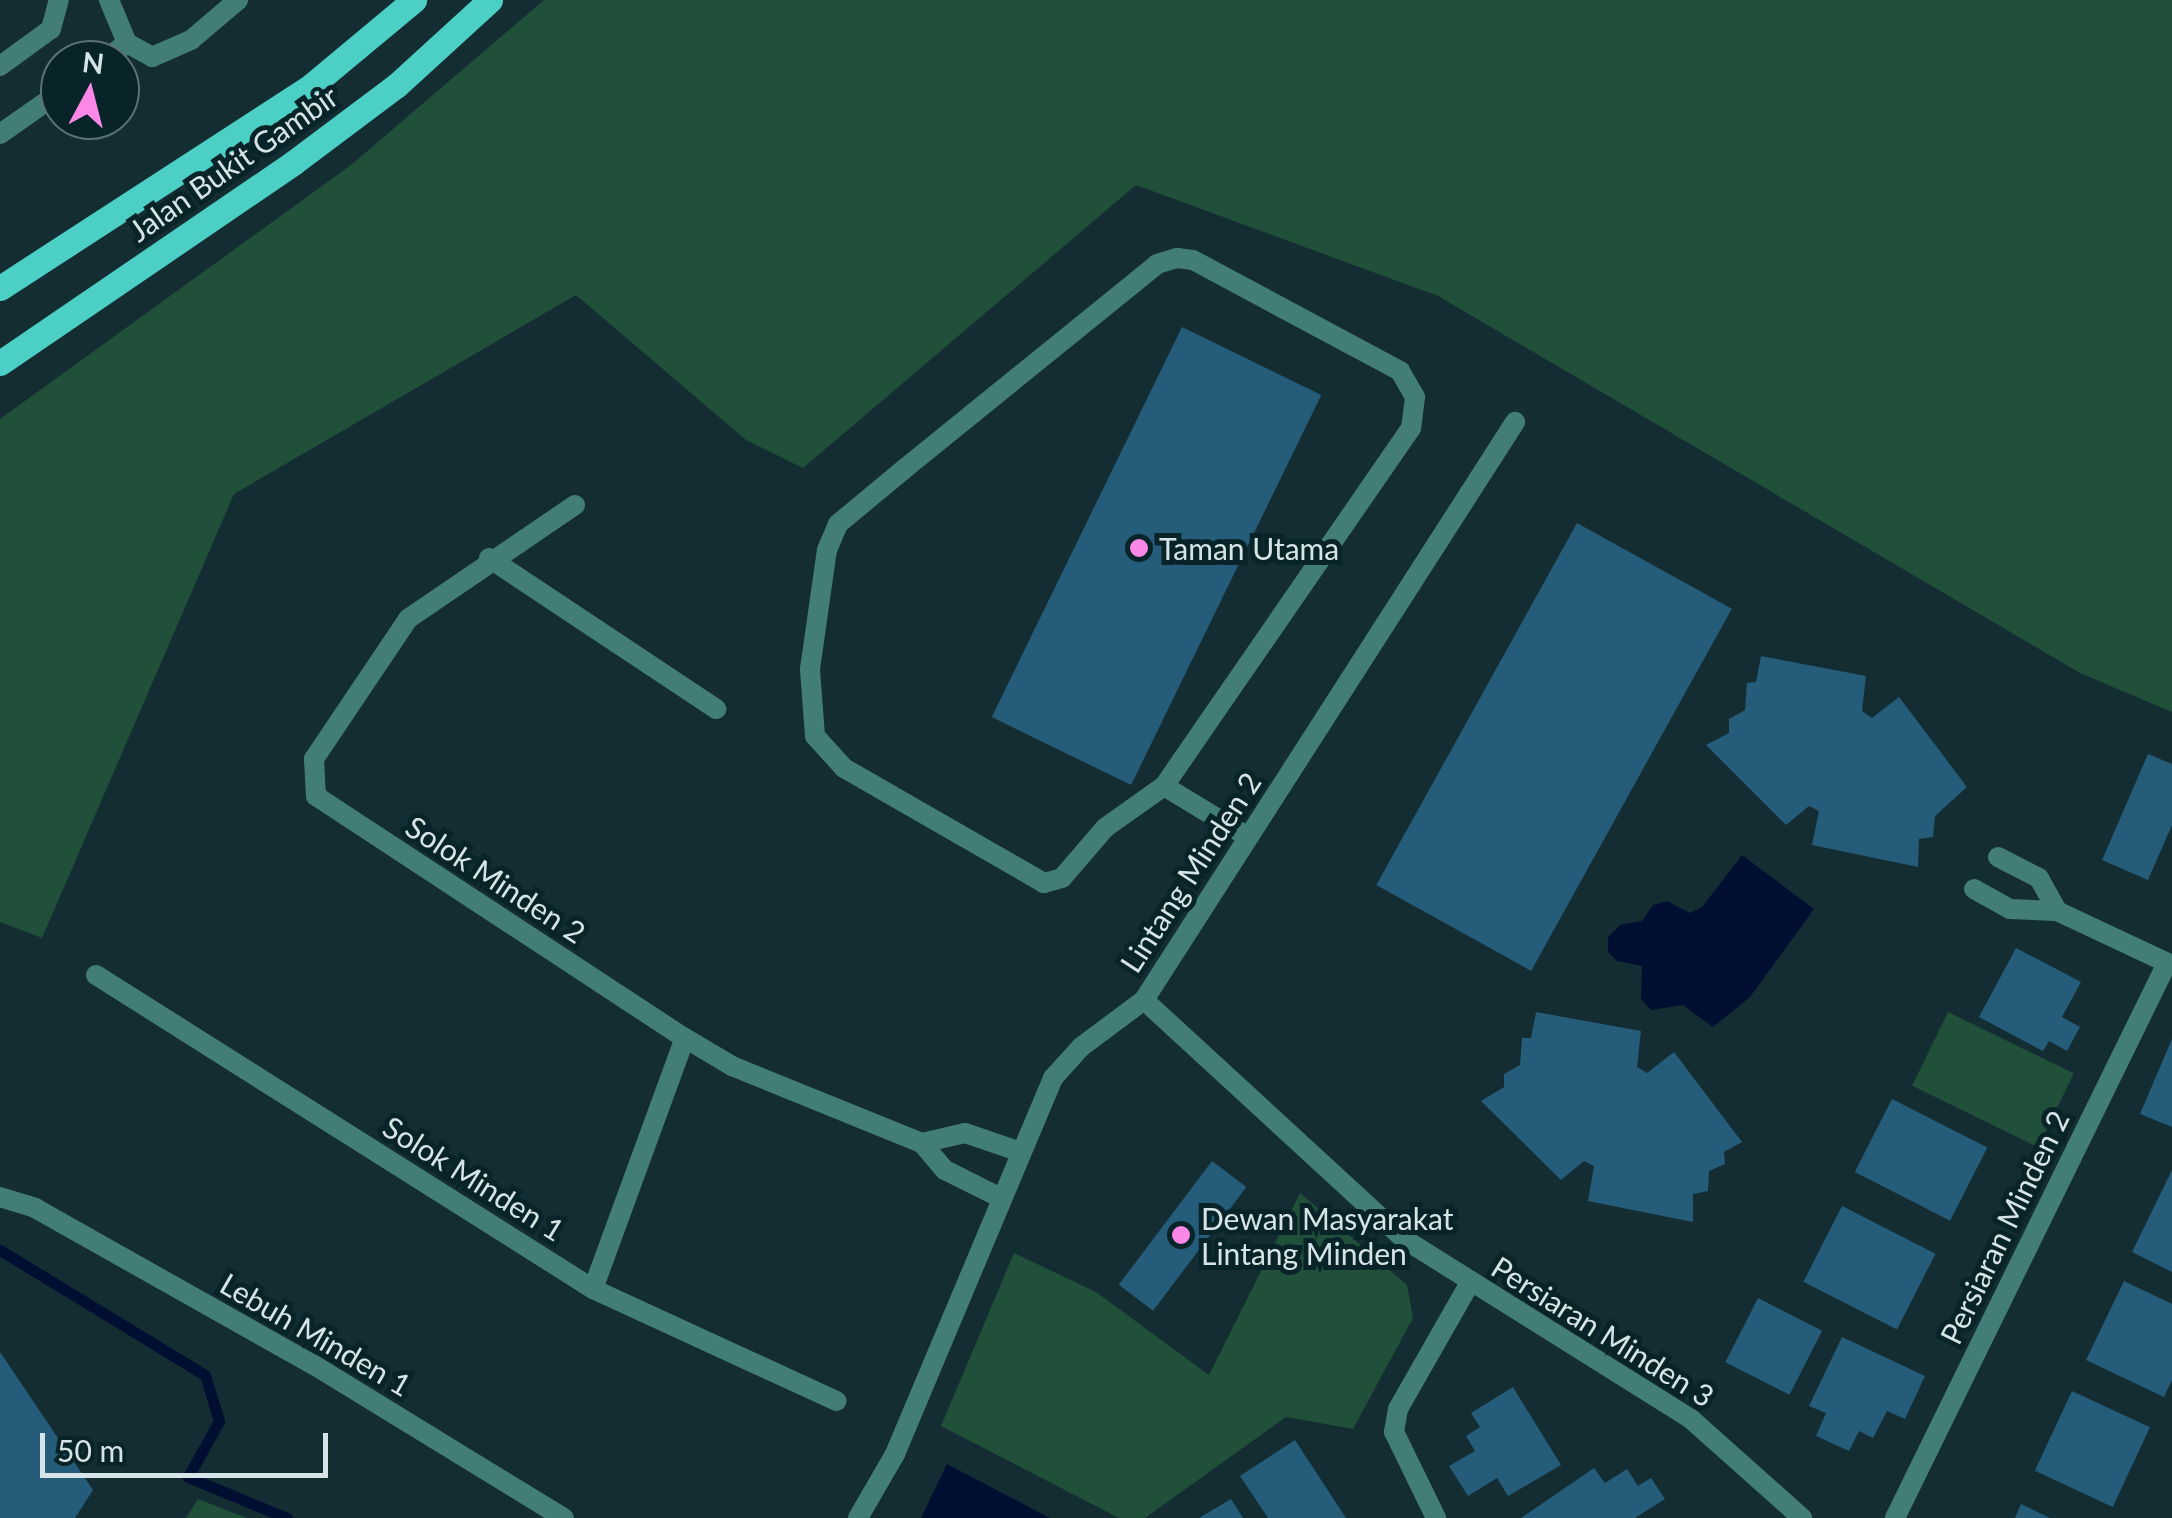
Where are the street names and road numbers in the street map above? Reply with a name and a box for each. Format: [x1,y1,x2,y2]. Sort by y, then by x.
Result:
street label: Jalan Bukit Gambir [122,78,344,248]
street label: Lintang Minden 2 [1112,765,1268,979]
street label: Solok Minden 2 [400,808,592,950]
street label: Persiaran Minden 2 [1932,1104,2076,1350]
street label: Solok Minden 1 [377,1108,571,1248]
street label: Persiaran Minden 3 [1485,1248,1721,1414]
street label: Lebuh Minden 1 [214,1265,418,1403]

